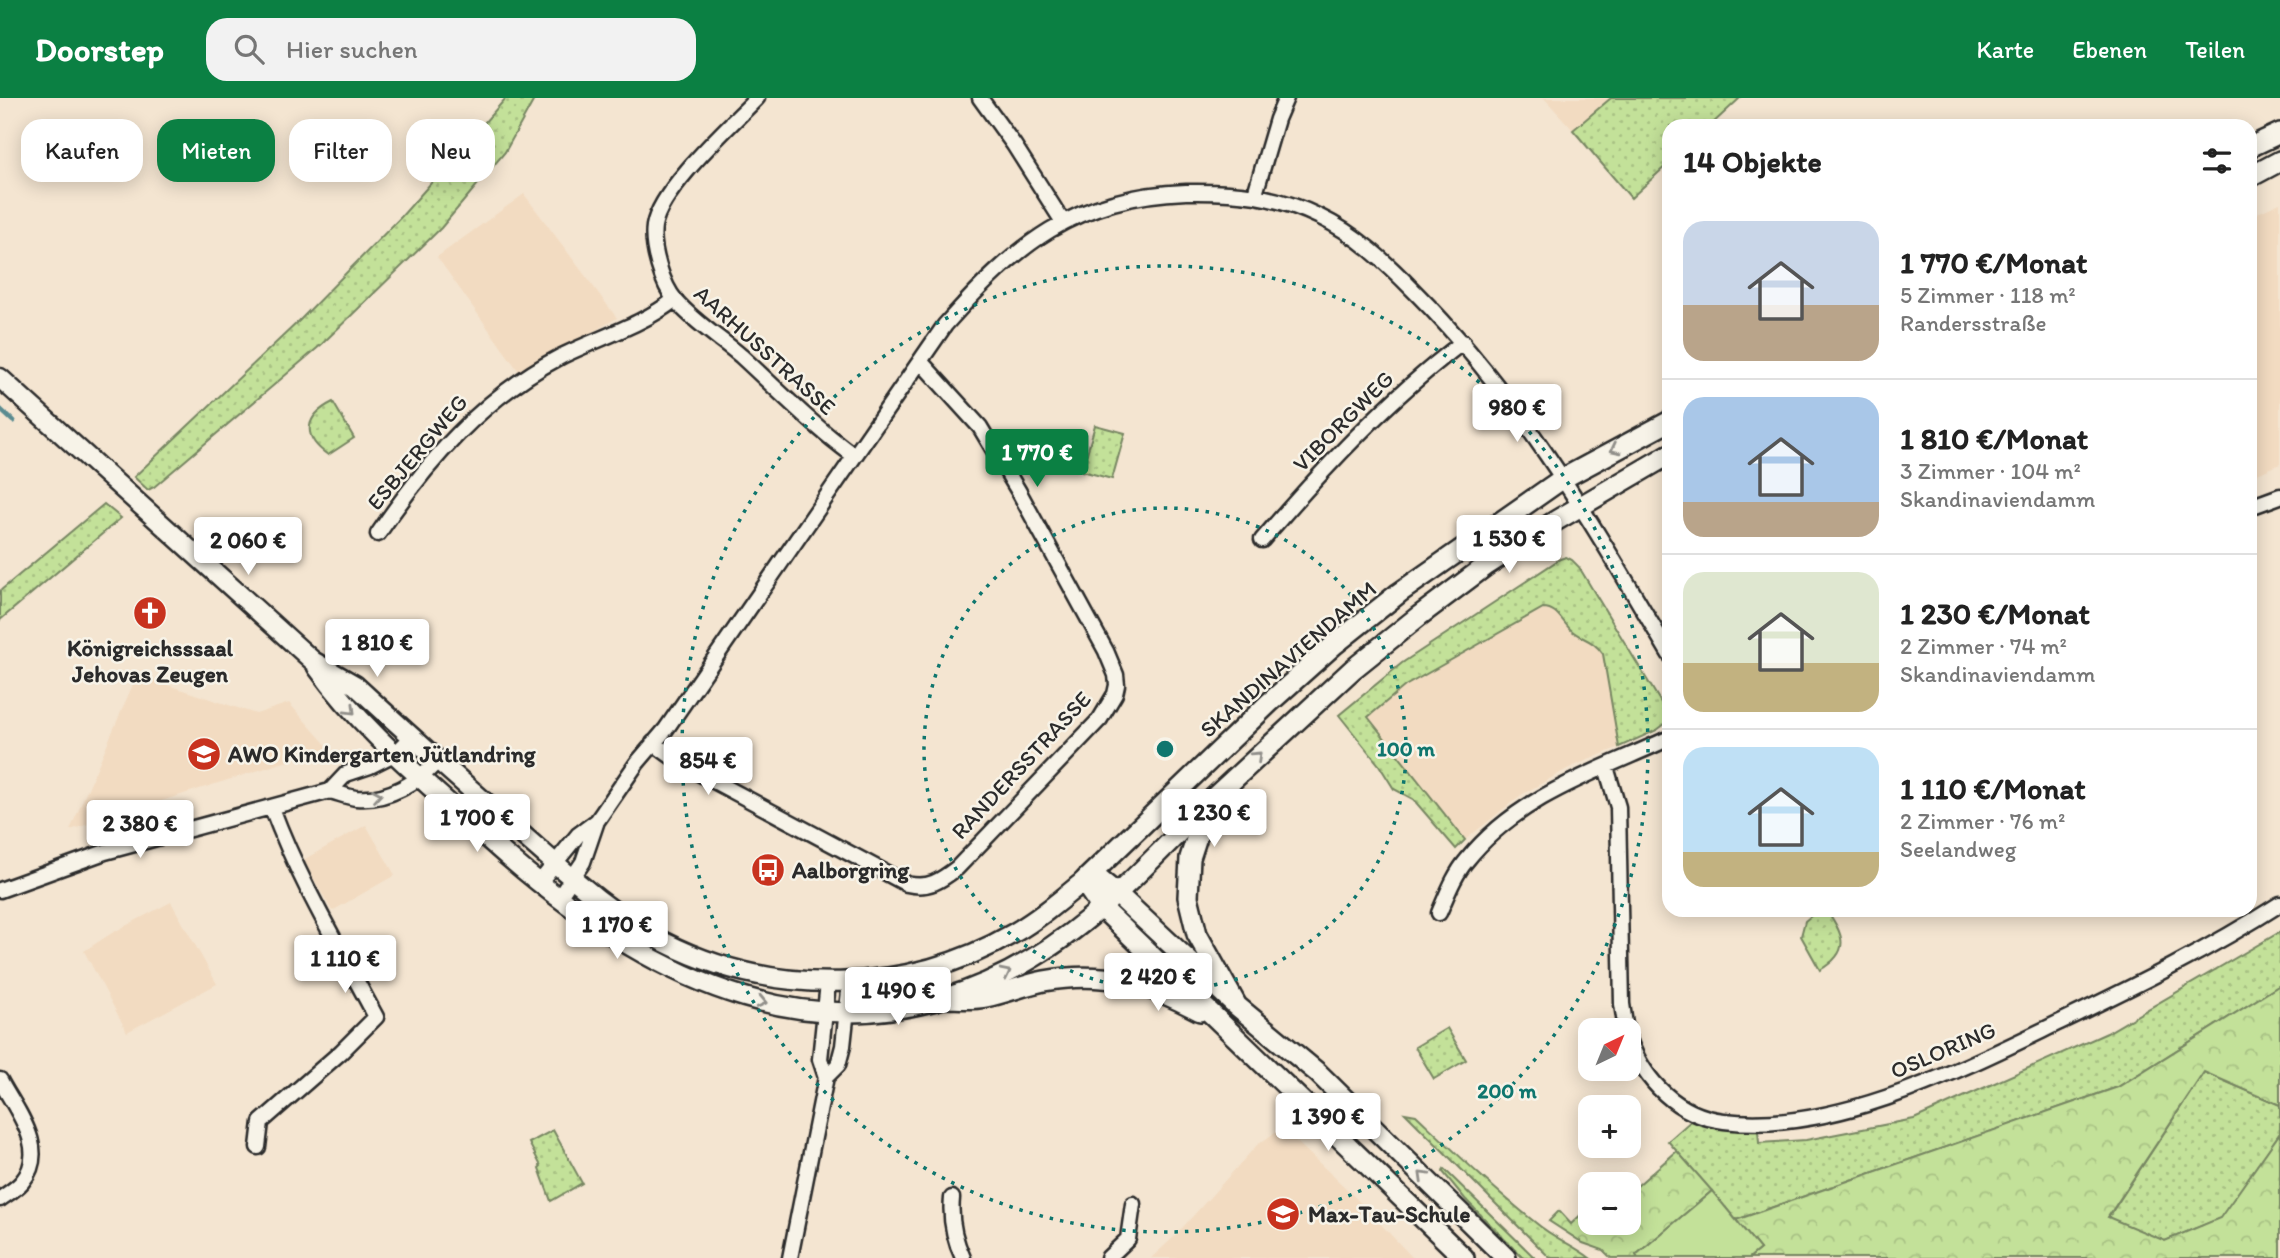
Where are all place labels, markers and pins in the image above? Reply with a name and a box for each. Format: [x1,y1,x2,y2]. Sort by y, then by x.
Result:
pin: 980 € [1468,384,1566,444]
pin: 1 770 € [972,430,1102,489]
pin: 1 530 € [1444,516,1574,575]
pin: 2 060 € [183,518,313,577]
church icon: Königreichsssaal Jehovas Zeugen [131,594,169,632]
pin: 1 810 € [312,620,442,679]
place label: Königreichsssaal Jehovas Zeugen [67,634,233,688]
school or university icon: AWO Kindergarten Jütlandring [185,735,223,773]
centre of rings [1153,737,1177,761]
pin: 854 € [659,738,757,797]
place label: AWO Kindergarten Jütlandring [227,740,537,768]
pin: 1 230 € [1149,790,1279,849]
pin: 1 700 € [412,794,542,854]
pin: 2 380 € [75,800,205,860]
bus stop icon: Aalborgring [749,851,787,889]
place label: Aalborgring [791,856,910,884]
pin: 1 170 € [552,902,682,961]
pin: 1 110 € [280,936,410,995]
pin: 2 420 € [1093,954,1223,1013]
pin: 1 490 € [833,968,963,1027]
pin: 1 390 € [1263,1094,1393,1153]
school or university icon: Max-Tau-Schule [1264,1195,1302,1233]
place label: Max-Tau-Schule [1308,1200,1471,1228]

